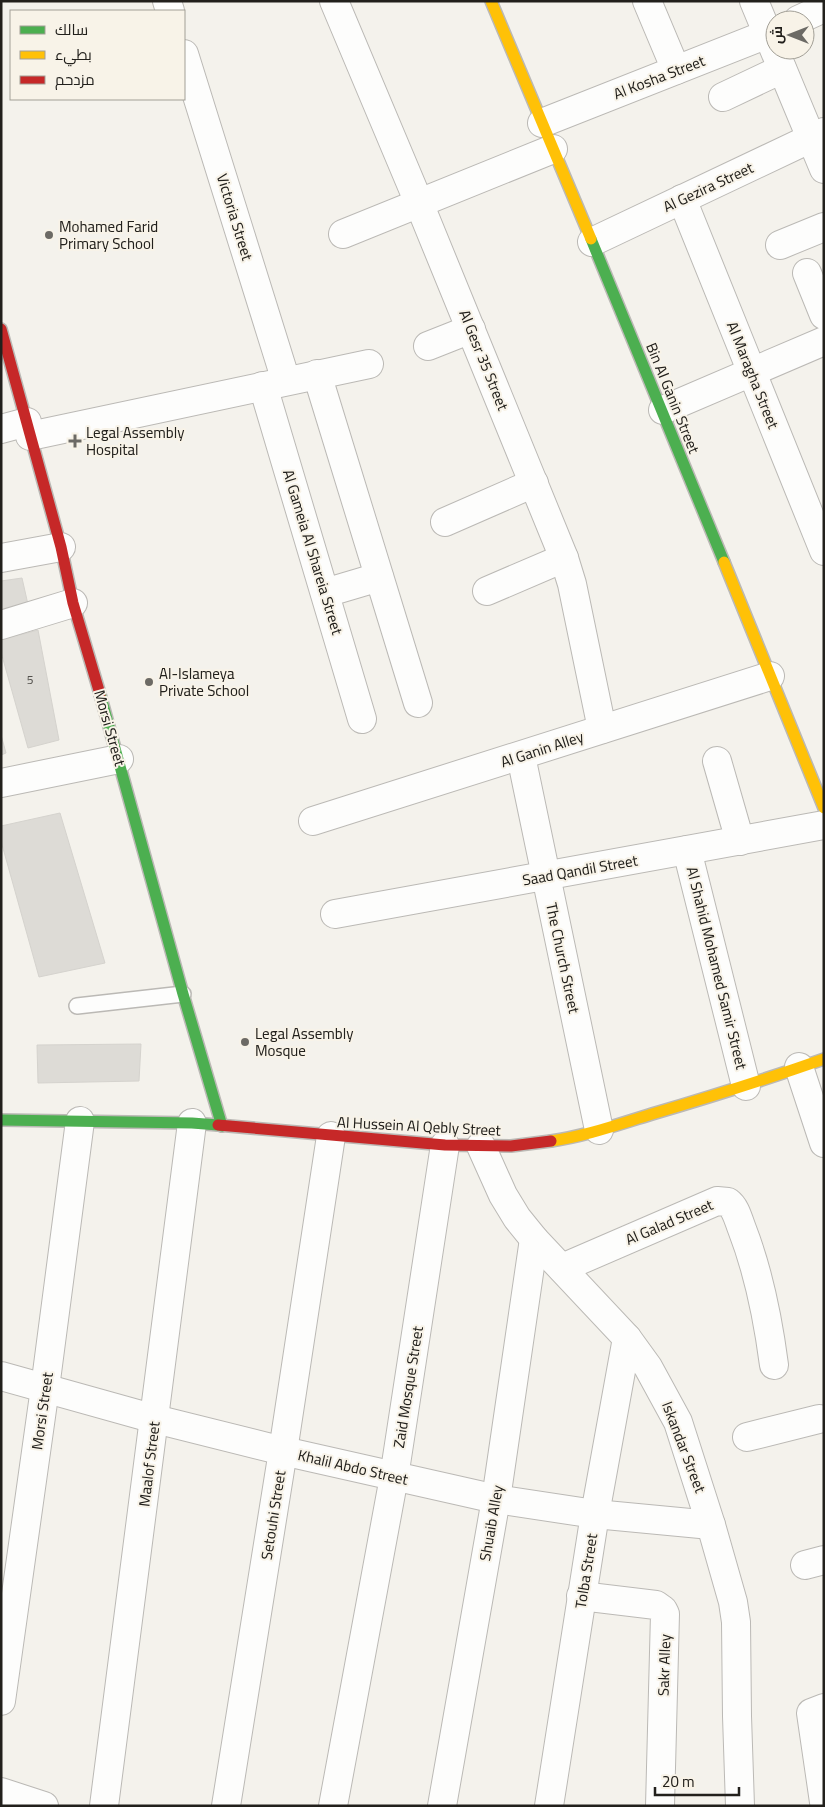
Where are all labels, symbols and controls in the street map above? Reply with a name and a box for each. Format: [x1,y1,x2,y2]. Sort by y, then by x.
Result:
legend [10,10,185,100]
north arrow [765,10,815,60]
text: سالك [55,15,88,44]
text: ش [764,26,790,44]
text: بطيء [55,40,92,69]
street label: Al Kosha Street [609,46,710,108]
text: مزدحم [55,65,95,94]
street label: Al Gezira Street [658,153,759,221]
street label: Victoria Street [208,170,262,265]
place label: Mohamed Farid Primary School [59,212,158,258]
marker: Mohamed Farid Primary School [43,229,55,241]
street label: Al Gesr 35 Street [451,305,518,416]
street label: Al Maragha Street [718,317,788,434]
street label: Bin Al Ganin Street [637,338,709,459]
place label: Legal Assembly Hospital [86,418,184,464]
marker: Legal Assembly Hospital [68,434,82,448]
street label: Al Gameia Al Shareia Street [274,466,352,639]
place label: Al-Islameya Private School [159,659,249,705]
house number: 5 [27,668,34,691]
marker: Al-Islameya Private School [143,676,155,688]
street label: Morsi Street [85,687,135,770]
street label: Al Ganin Alley [497,722,587,776]
street label: Saad Qandil Street [520,845,641,894]
street label: Al Shahid Mohamed Samir Street [678,863,756,1073]
street label: The Church Street [537,900,589,1017]
place label: Legal Assembly Mosque [255,1019,353,1065]
marker: Legal Assembly Mosque [239,1036,251,1048]
street label: Al Hussein Al Qebly Street [336,1107,502,1145]
street label: Al Galad Street [620,1190,718,1254]
street label: Zaid Mosque Street [384,1323,432,1450]
street label: Morsi Street [22,1370,62,1452]
street label: Iskandar Street [653,1397,715,1498]
street label: Maalof Street [129,1419,169,1508]
street label: Khalil Abdo Street [295,1440,412,1494]
street label: Setouhi Street [252,1467,294,1562]
street label: Shuaib Alley [470,1483,512,1563]
street label: Tolba Street [566,1531,606,1611]
street label: Sakr Alley [648,1633,680,1697]
scale bar [655,1764,739,1796]
text: 20 m [662,1767,695,1796]

